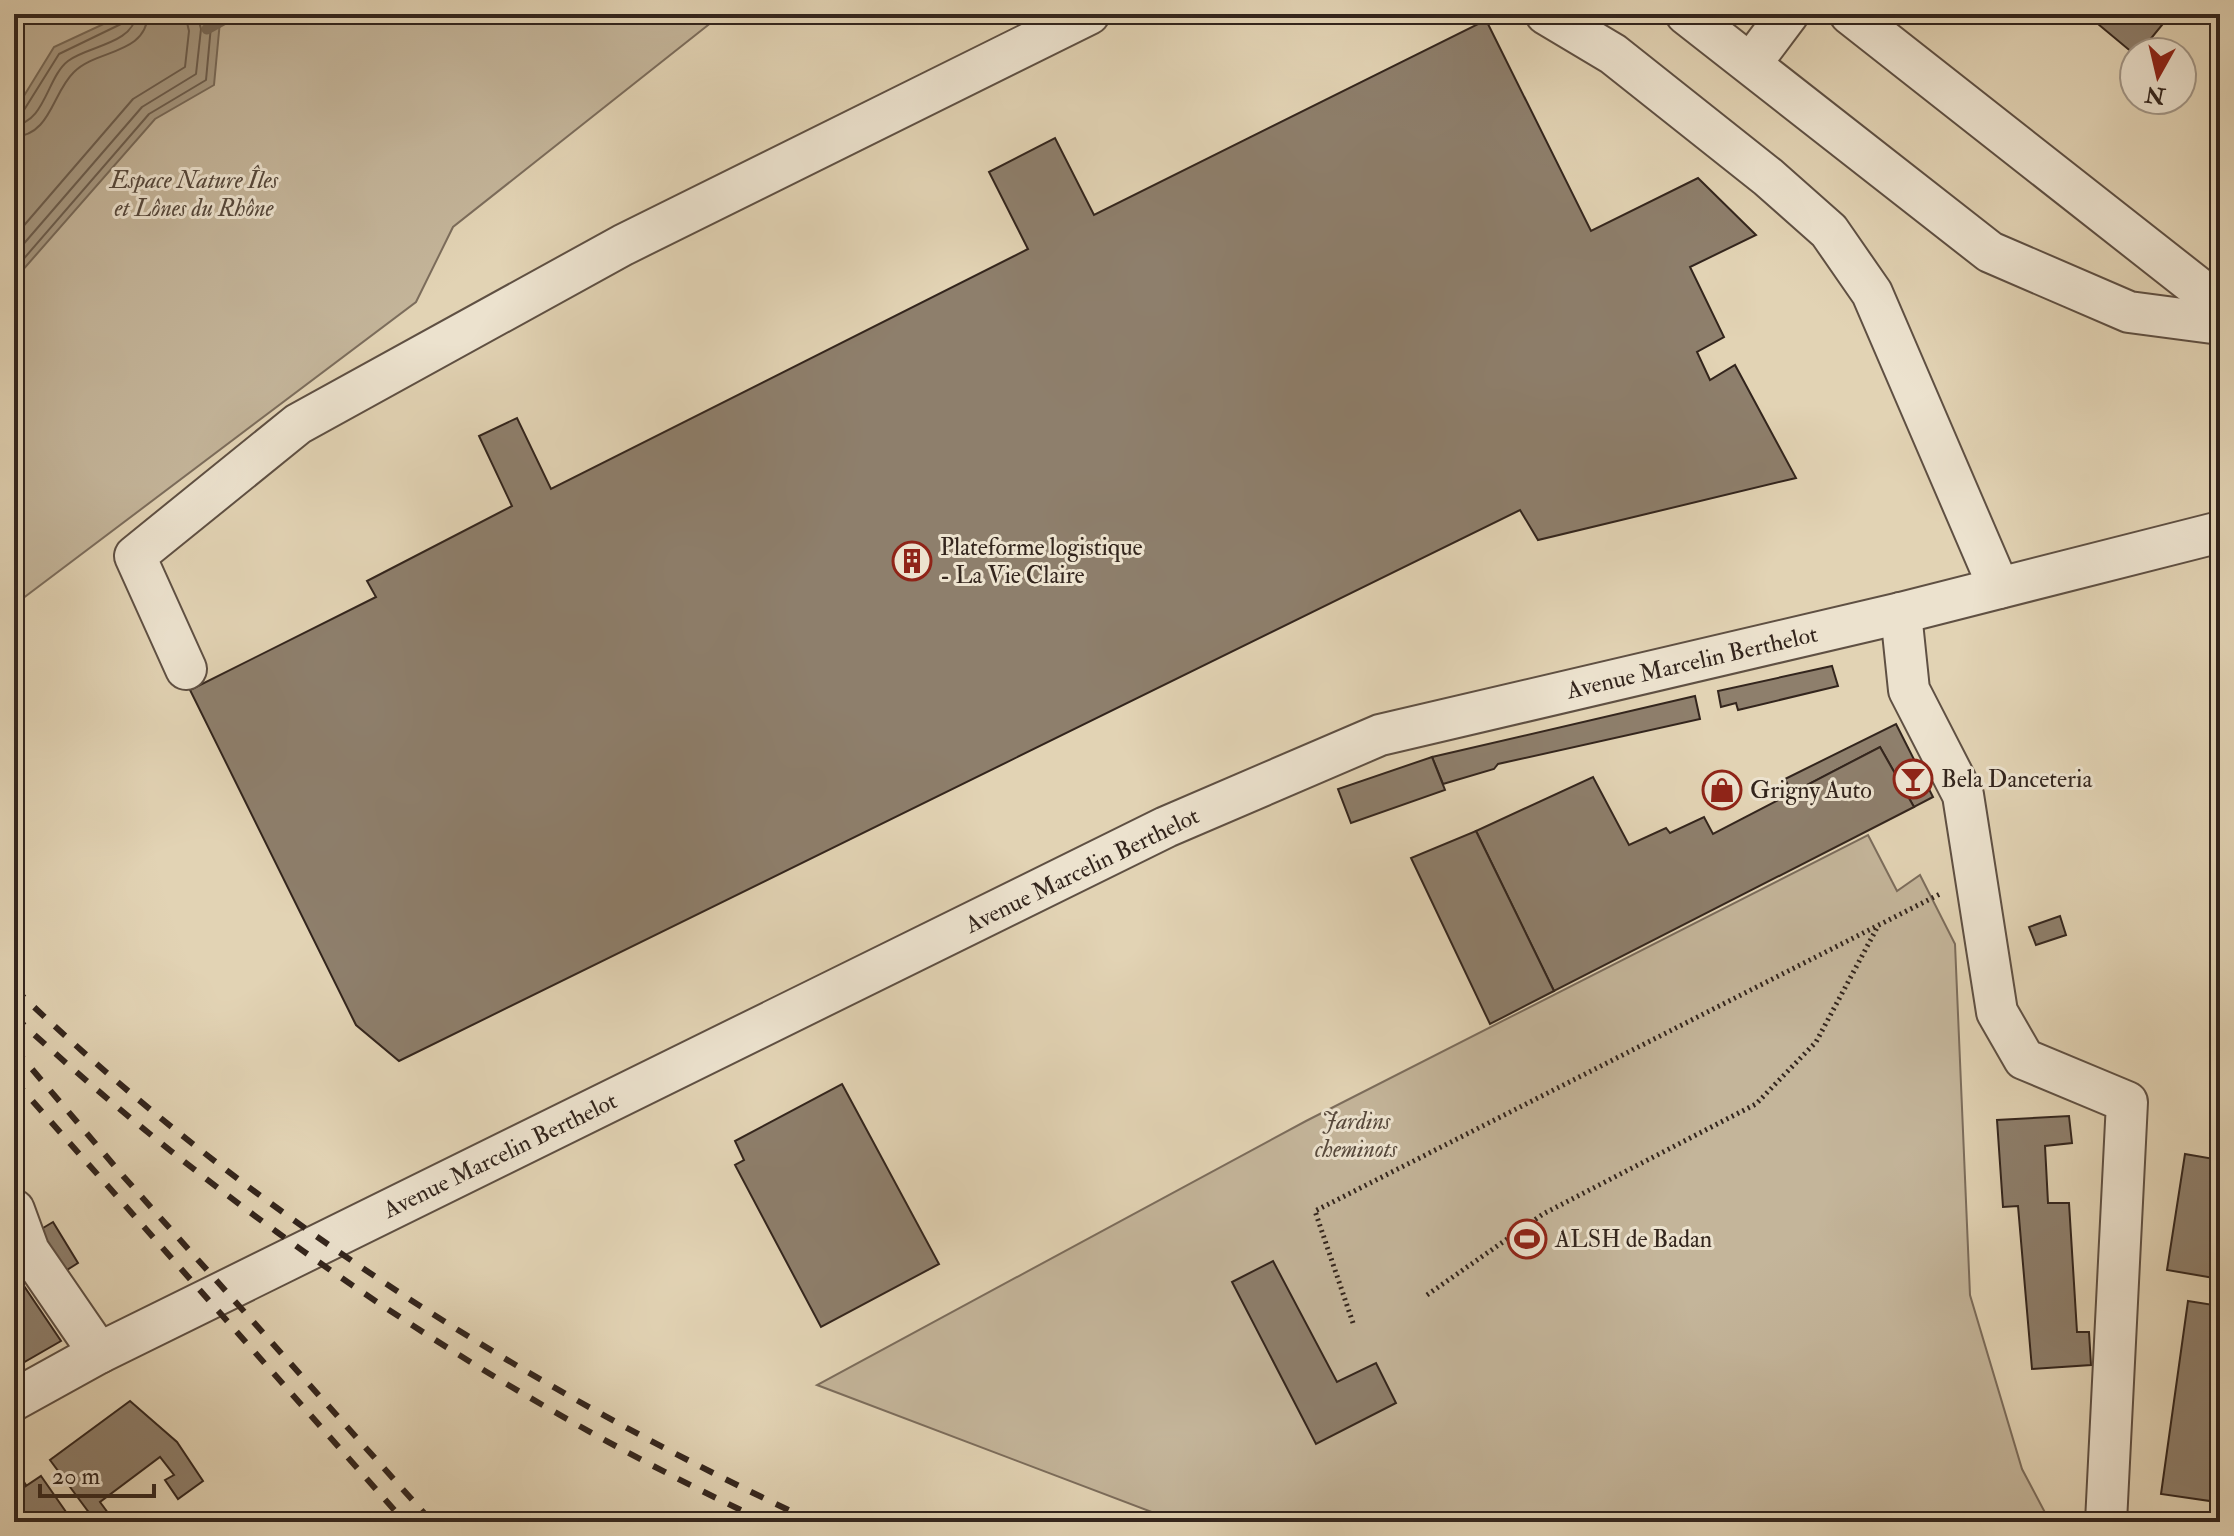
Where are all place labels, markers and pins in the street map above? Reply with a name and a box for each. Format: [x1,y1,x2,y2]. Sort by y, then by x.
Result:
place label: Plateforme logistique - La Vie Claire [940,532,1143,591]
building icon: Plateforme logistique - La Vie Claire [891,540,933,582]
bar icon: Bela Danceteria [1892,758,1934,800]
place label: Bela Danceteria [1941,764,2093,795]
shop icon: Grigny Auto [1701,769,1743,811]
place label: Grigny Auto [1750,775,1872,806]
sports icon: ALSH de Badan [1506,1218,1548,1260]
place label: ALSH de Badan [1554,1224,1712,1255]

